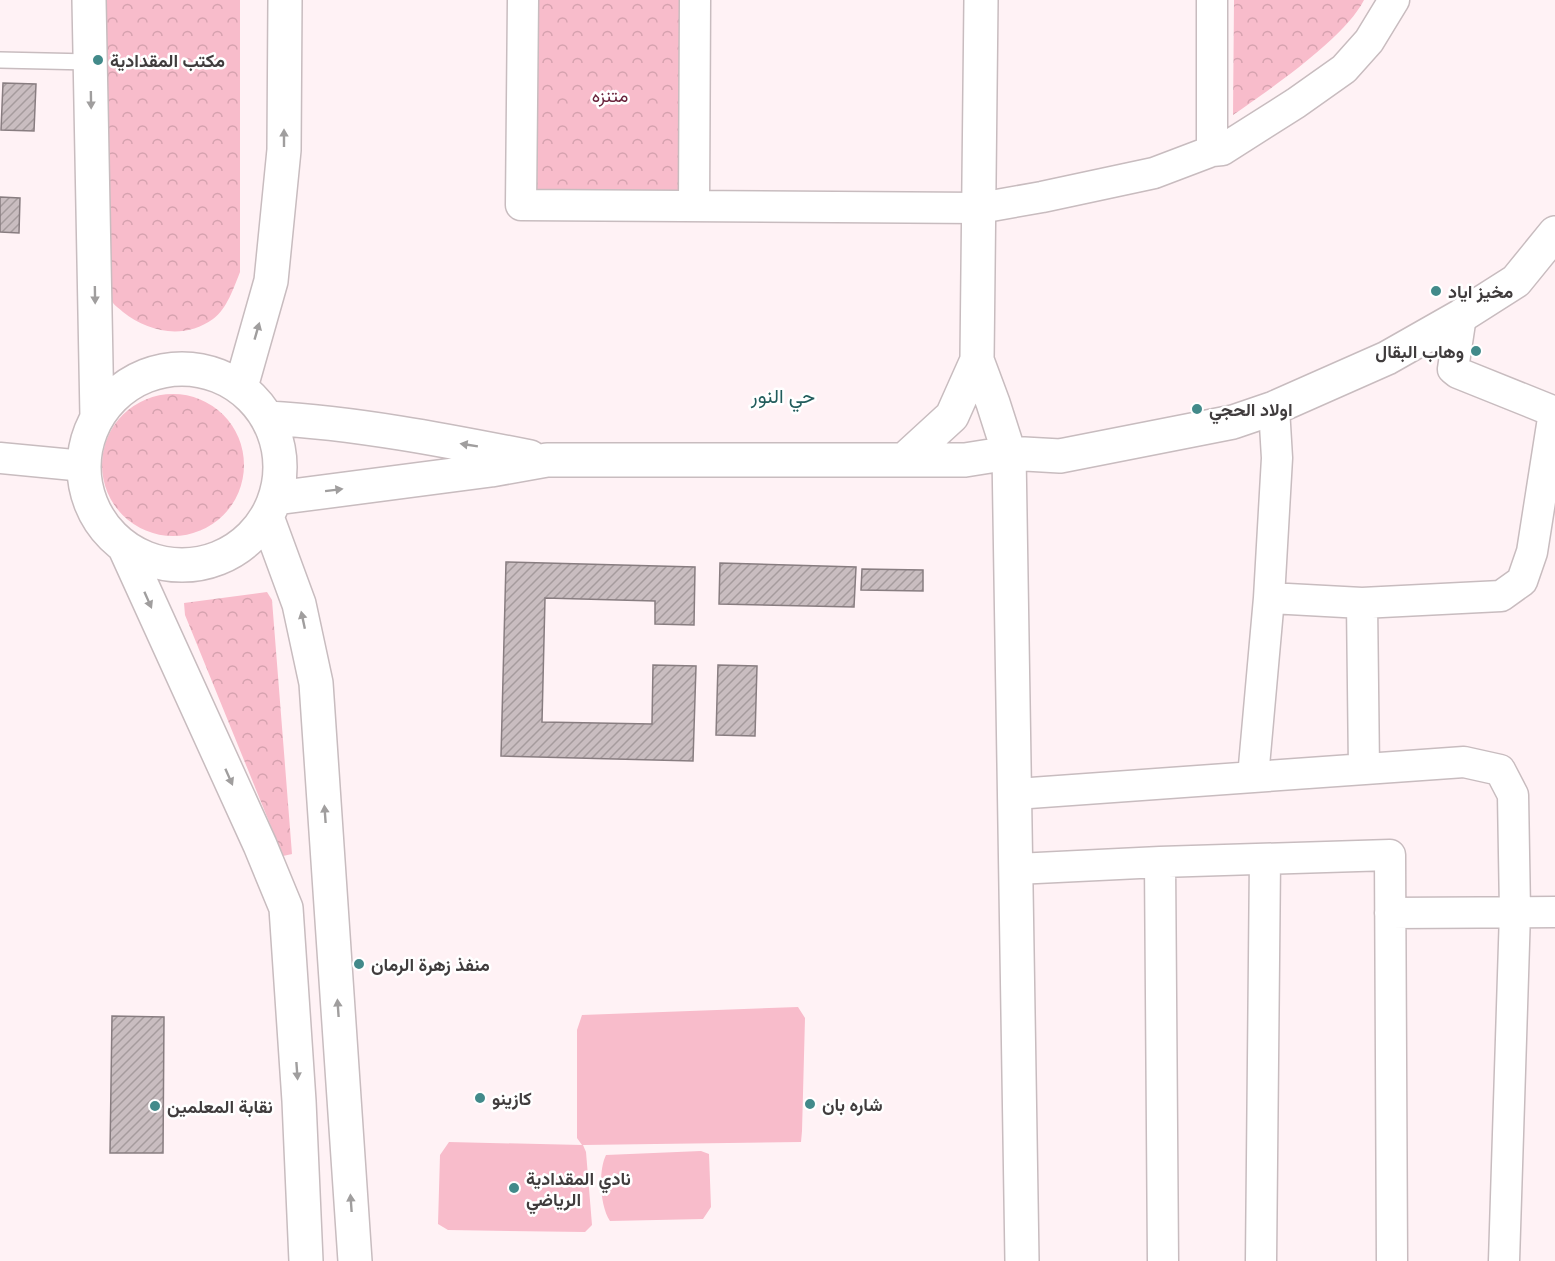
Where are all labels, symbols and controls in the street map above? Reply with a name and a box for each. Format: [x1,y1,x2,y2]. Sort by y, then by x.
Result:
place label: مكتب المقدادية [110,49,225,72]
marker: مكتب المقدادية [91,53,105,67]
park label: متنزه [592,84,628,107]
one-way arrow [86,91,96,110]
one-way arrow [279,129,289,148]
place label: مخيز اياد [1448,280,1513,303]
marker: مخيز اياد [1429,284,1443,298]
one-way arrow [90,286,100,305]
one-way arrow [253,322,262,340]
place label: وهاب البقال [1375,340,1464,363]
marker: وهاب البقال [1469,344,1483,358]
district label: حي النور [750,383,815,413]
place label: اولاد الحجي [1209,398,1293,425]
marker: اولاد الحجي [1190,402,1204,416]
one-way arrow [459,440,478,449]
one-way arrow [324,486,343,495]
one-way arrow [143,591,153,609]
one-way arrow [298,610,307,629]
one-way arrow [225,768,234,786]
one-way arrow [320,804,329,823]
place label: منفذ زهرة الرمان [371,953,490,976]
marker: منفذ زهرة الرمان [352,957,366,971]
one-way arrow [333,999,343,1018]
one-way arrow [293,1061,302,1080]
place label: كازينو [492,1087,532,1110]
marker: كازينو [473,1091,487,1105]
place label: شاره بان [822,1093,883,1116]
place label: نقابة المعلمين [167,1095,273,1118]
marker: شاره بان [803,1097,817,1111]
marker: نقابة المعلمين [148,1099,162,1113]
place label: نادي المقدادية الرياضي [526,1167,631,1215]
marker: نادي المقدادية الرياضي [507,1181,521,1195]
one-way arrow [346,1193,356,1212]

